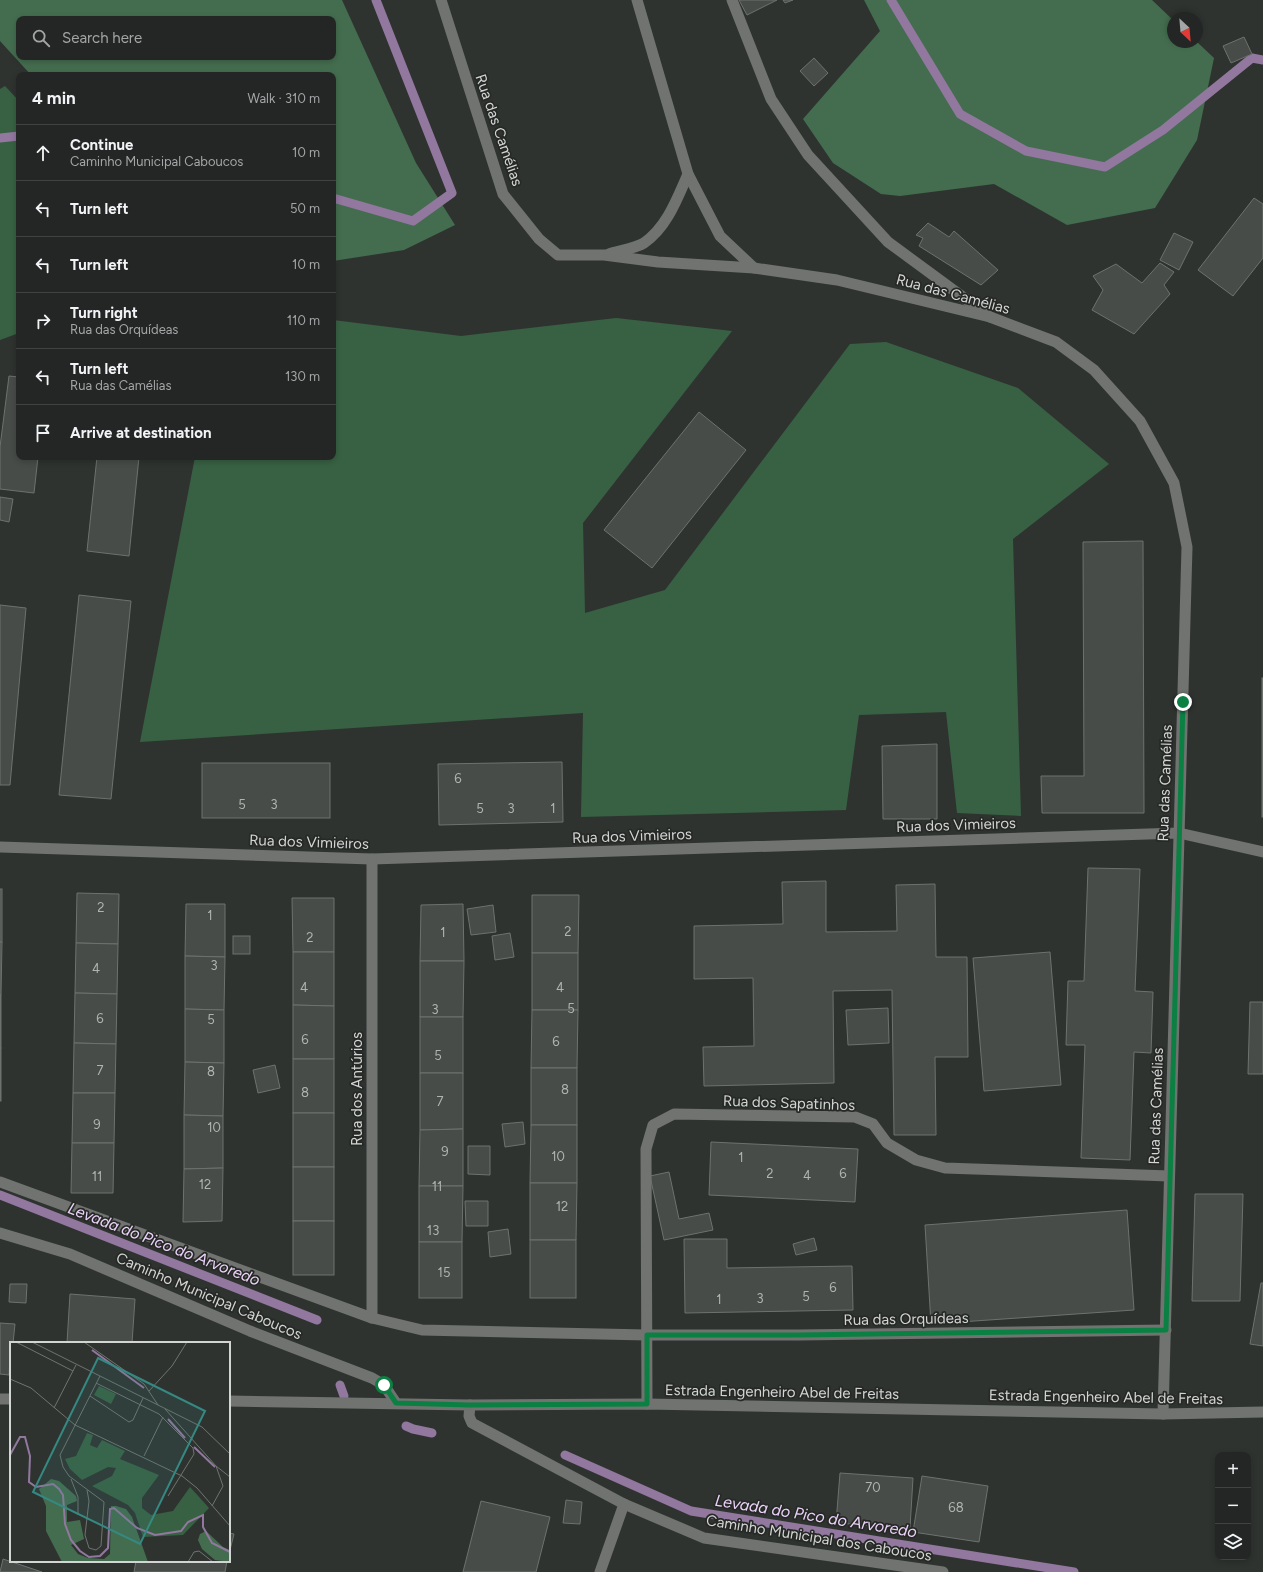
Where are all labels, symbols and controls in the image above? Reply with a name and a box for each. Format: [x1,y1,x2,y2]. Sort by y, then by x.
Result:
north arrow [1167,12,1203,48]
search box [16,16,336,60]
icon: search [30,27,52,49]
text: Search here [62,29,142,47]
street label: Rua das Camélias [471,72,527,188]
text: 4 min [32,88,76,108]
text: Walk · 310 m [247,91,320,106]
text: Continue [70,136,133,154]
icon: ahead [32,142,54,164]
text: 10 m [292,145,320,160]
text: Caminho Municipal Caboucos [70,154,243,169]
icon: left [32,198,54,220]
text: Turn left [70,200,128,218]
text: 50 m [290,201,320,216]
icon: left [32,254,54,276]
text: Turn left [70,256,128,274]
text: 10 m [292,257,320,272]
street label: Rua das Camélias [894,270,1012,318]
text: Turn right [70,304,138,322]
icon: right [32,310,54,332]
text: 110 m [287,313,320,328]
text: Rua das Orquídeas [70,322,178,337]
text: Turn left [70,360,128,378]
icon: left [32,366,54,388]
text: 130 m [285,369,320,384]
text: Rua das Camélias [70,378,172,393]
icon: arrive [32,422,54,444]
text: Arrive at destination [70,424,211,442]
route end [1174,693,1192,711]
street label: Rua das Camélias [1154,724,1176,842]
house number: 6 [454,771,462,786]
house number: 5 [238,797,246,812]
house number: 3 [270,797,278,812]
house number: 5 [476,801,484,816]
house number: 3 [507,801,515,816]
house number: 1 [550,801,556,816]
street label: Rua dos Vimieiros [896,814,1016,836]
street label: Rua dos Vimieiros [572,825,692,847]
street label: Rua dos Vimieiros [249,831,369,853]
house number: 2 [97,900,105,915]
house number: 1 [207,908,213,923]
house number: 2 [564,924,572,939]
house number: 1 [440,925,446,940]
house number: 2 [306,930,314,945]
house number: 3 [210,958,218,973]
house number: 4 [92,961,100,976]
house number: 4 [300,980,308,995]
house number: 4 [556,980,564,995]
house number: 5 [567,1001,575,1016]
house number: 3 [431,1002,439,1017]
house number: 6 [96,1011,104,1026]
house number: 5 [207,1012,215,1027]
house number: 6 [301,1032,309,1047]
street label: Rua dos Antúrios [348,1032,366,1146]
house number: 6 [552,1034,560,1049]
street label: Rua das Camélias [1145,1047,1167,1165]
house number: 5 [434,1048,442,1063]
house number: 7 [97,1063,104,1078]
house number: 8 [207,1064,215,1079]
house number: 8 [561,1082,569,1097]
house number: 8 [301,1085,309,1100]
street label: Rua dos Sapatinhos [723,1092,855,1114]
house number: 7 [437,1094,444,1109]
house number: 9 [93,1117,101,1132]
house number: 10 [207,1120,221,1135]
house number: 9 [441,1144,449,1159]
house number: 10 [551,1149,565,1164]
house number: 1 [738,1150,744,1165]
house number: 2 [766,1166,774,1181]
house number: 6 [839,1166,847,1181]
house number: 4 [803,1168,811,1183]
house number: 11 [92,1169,102,1184]
house number: 12 [199,1177,211,1192]
house number: 11 [432,1179,442,1194]
water label: Levada do Pico do Arvoredo [65,1199,263,1289]
house number: 12 [556,1199,568,1214]
house number: 13 [427,1223,439,1238]
street label: Caminho Municipal Caboucos [113,1249,305,1343]
house number: 15 [438,1265,450,1280]
house number: 6 [829,1280,837,1295]
house number: 5 [802,1289,810,1304]
house number: 3 [756,1291,764,1306]
house number: 1 [716,1292,722,1307]
street label: Rua das Orquídeas [843,1309,969,1329]
inset map [10,1342,230,1562]
route start [375,1376,393,1394]
street label: Estrada Engenheiro Abel de Freitas [665,1381,899,1403]
street label: Estrada Engenheiro Abel de Freitas [989,1386,1223,1408]
map controls [1215,1452,1251,1560]
button: + [1215,1452,1251,1488]
house number: 70 [865,1480,881,1495]
button: − [1215,1488,1251,1524]
water label: Levada do Pico do Arvoredo [714,1491,918,1541]
house number: 68 [948,1500,964,1515]
street label: Caminho Municipal dos Caboucos [705,1511,933,1565]
button: layers [1215,1524,1251,1560]

